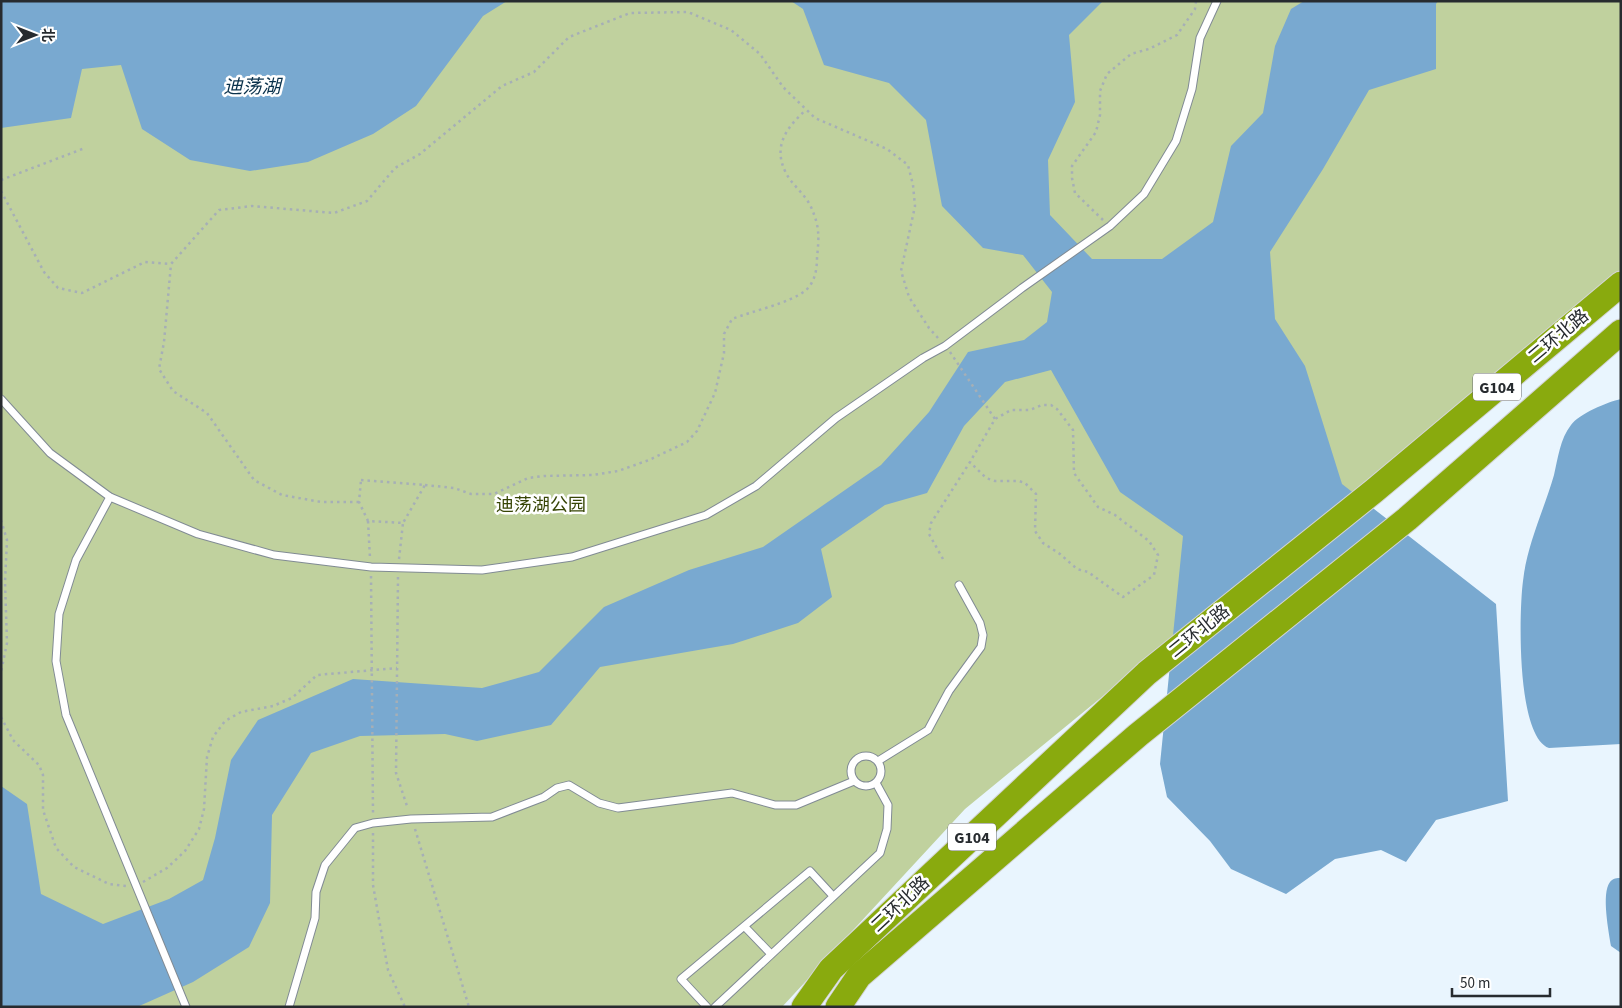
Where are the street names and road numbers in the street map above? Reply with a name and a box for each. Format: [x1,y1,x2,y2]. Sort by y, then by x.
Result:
street label: 二环北路 [1523,304,1594,369]
road number: G104 [1473,374,1521,401]
street label: 二环北路 [1163,599,1235,664]
road number: G104 [948,824,996,850]
street label: 二环北路 [865,871,935,938]

